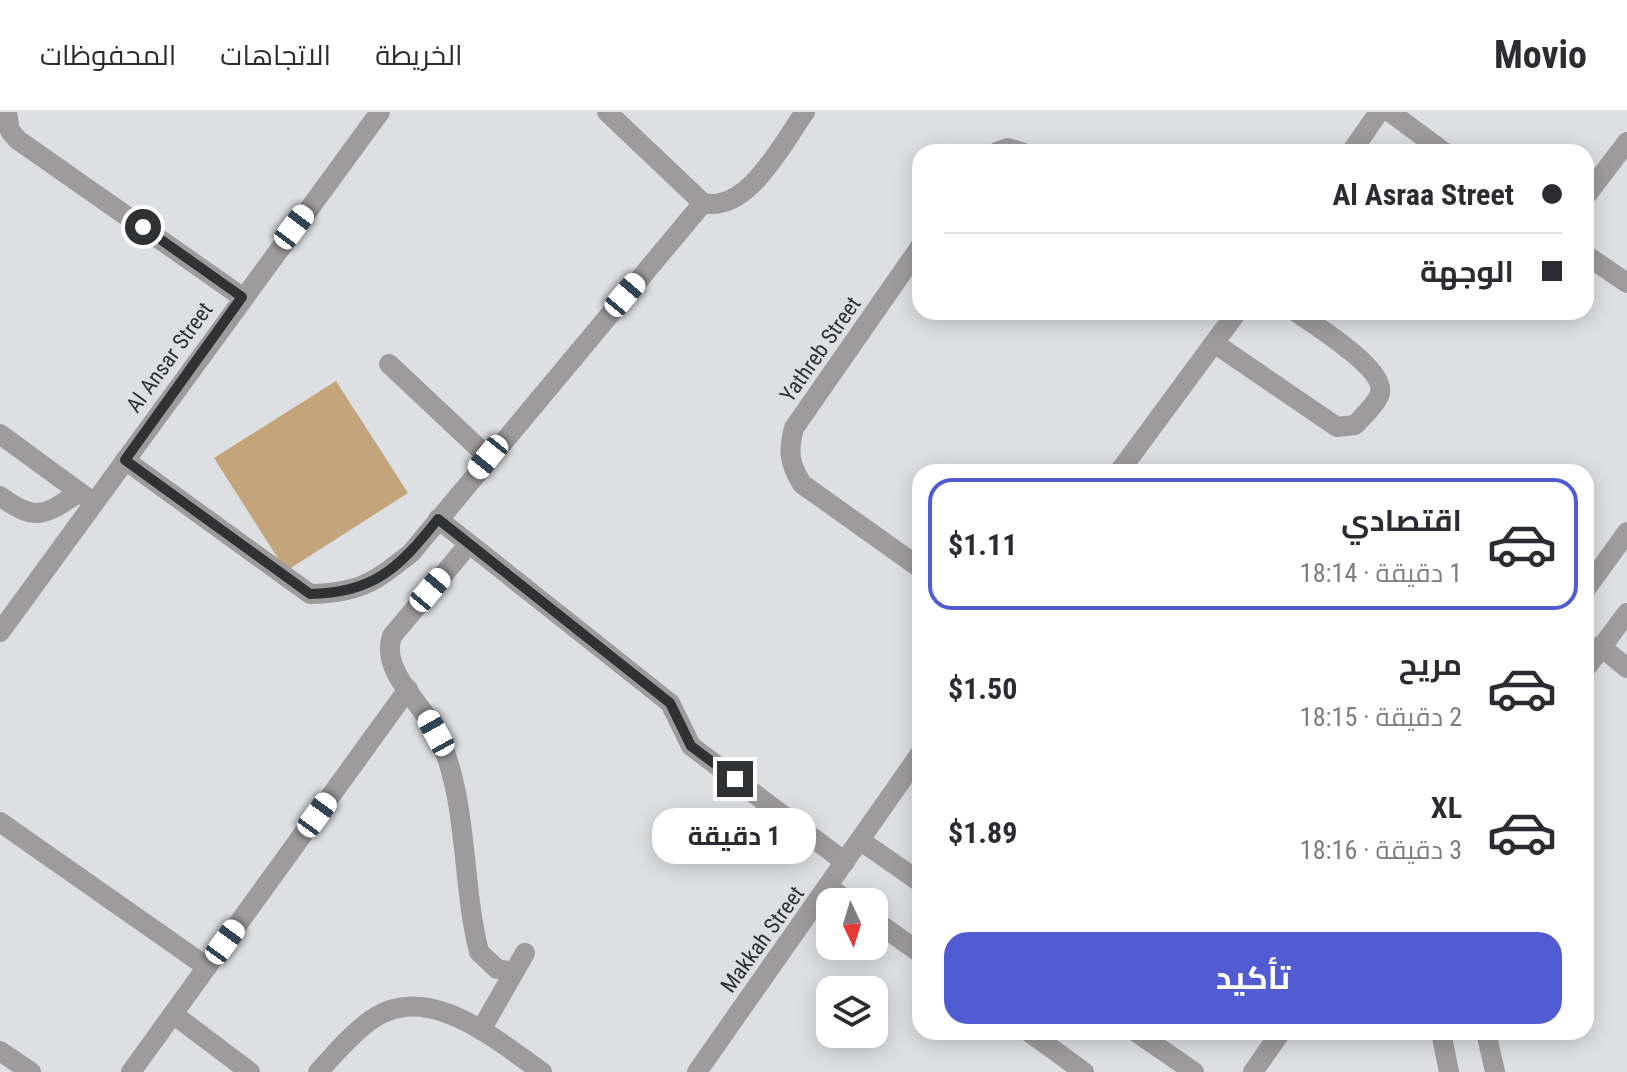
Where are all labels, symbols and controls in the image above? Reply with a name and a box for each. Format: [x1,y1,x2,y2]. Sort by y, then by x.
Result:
text: Movio [1494,33,1587,77]
text: المحفوظات [40,39,176,72]
text: الاتجاهات [220,39,331,72]
text: الخريطة [375,39,463,72]
text: Al Asraa Street [1332,177,1514,212]
car [270,201,318,253]
route start [125,209,161,245]
text: الوجهة [1420,254,1514,289]
car [600,269,650,321]
street label: Yathreb Street [775,292,866,407]
street label: Al Ansar Street [121,297,218,417]
car [464,431,512,483]
text: اقتصادي [1341,503,1462,538]
icon: car [1486,508,1558,580]
text: $1.11 [948,527,1017,562]
text: 1 دقيقة · 18:14 [1300,558,1462,588]
car [405,564,455,616]
text: مريح [1399,647,1462,682]
icon: car [1486,652,1558,724]
text: $1.50 [948,671,1017,706]
text: 2 دقيقة · 18:15 [1300,702,1462,732]
car [414,706,458,760]
route end [717,761,753,797]
car [293,789,341,841]
text: XL [1431,790,1462,825]
icon: car [1486,796,1558,868]
callout: 1 دقيقة [653,807,817,863]
text: $1.89 [948,815,1017,850]
text: 1 دقيقة [688,821,780,851]
text: 3 دقيقة · 18:16 [1300,835,1462,865]
street label: Makkah Street [716,881,809,997]
north arrow [816,888,888,960]
map controls [816,888,888,1048]
car [201,916,249,968]
button: تأكيد [944,932,1562,1024]
button: layers [816,976,888,1048]

